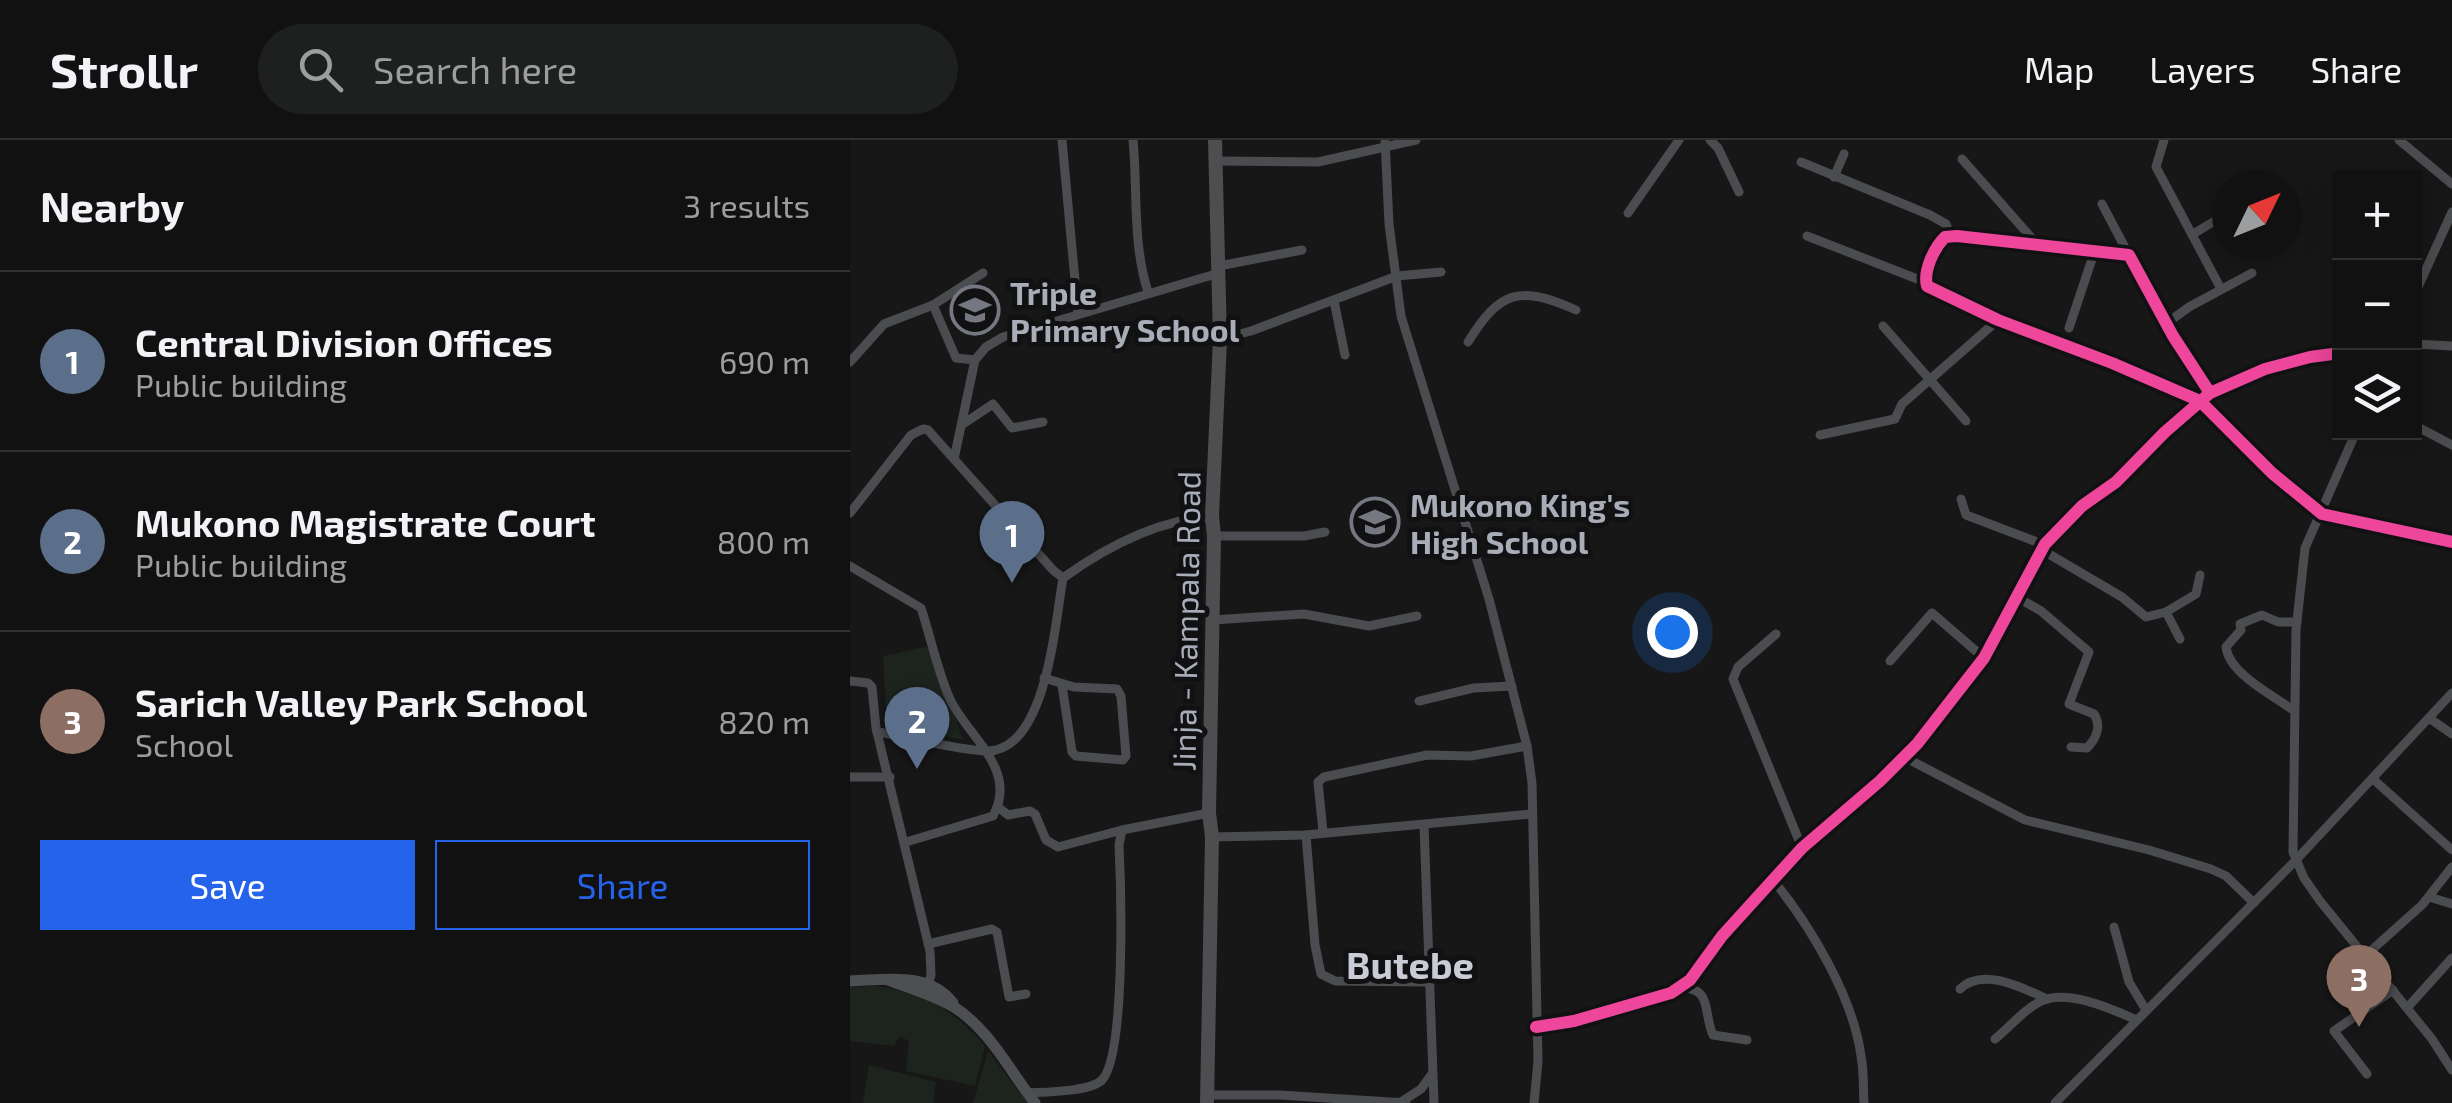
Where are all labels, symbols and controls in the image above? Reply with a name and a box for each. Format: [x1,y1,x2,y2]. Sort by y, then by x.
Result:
search box [258,24,958,114]
text: Strollr [50,40,198,98]
icon: search [293,42,348,97]
text: Search here [373,46,577,92]
text: Map [2024,48,2094,90]
text: Layers [2149,48,2255,90]
text: Share [2310,48,2402,90]
north arrow [2212,170,2302,260]
map controls [2332,170,2422,440]
button: + [2332,170,2422,260]
text: Nearby [40,180,184,230]
text: 3 results [683,186,810,224]
button: − [2332,260,2422,350]
place label: Triple Primary School [1010,273,1240,349]
school or university icon: Triple Primary School [949,284,1001,336]
text: Central Division Offices [135,319,553,365]
text: 1 [66,342,79,380]
text: 690 m [719,342,810,380]
button: layers [2332,350,2422,440]
text: Public building [135,365,347,403]
street label: Jinja - Kampala Road [1163,471,1208,771]
place label: Mukono King's High School [1410,485,1630,560]
school or university icon: Mukono King's High School [1349,496,1401,548]
text: Mukono Magistrate Court [135,499,596,545]
pin: 1 [980,500,1044,583]
text: 2 [63,522,82,560]
text: 800 m [717,522,810,560]
text: Public building [135,545,347,583]
your location [1647,607,1698,658]
text: Sarich Valley Park School [135,679,587,725]
pin: 2 [884,686,950,769]
text: 3 [63,702,82,740]
text: 820 m [718,702,810,740]
text: School [135,725,233,763]
button: Save [40,840,415,930]
button: Share [435,840,810,930]
district label: Butebe [1346,941,1474,987]
pin: 3 [2326,944,2392,1027]

